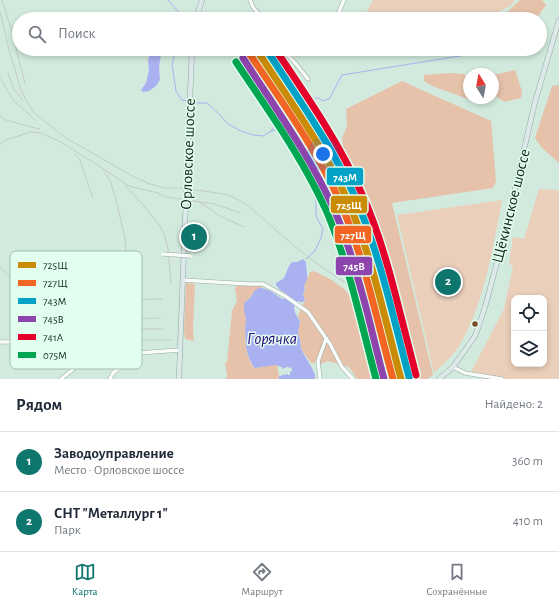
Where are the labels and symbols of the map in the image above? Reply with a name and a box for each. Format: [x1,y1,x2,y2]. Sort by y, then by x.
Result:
north arrow [463,68,499,104]
street label: Орловское шоссе [178,98,198,210]
your location [313,144,333,164]
street label: Щёкинское шоссе [489,147,533,265]
line badge: 743М [326,167,364,186]
text: 743М [333,172,357,183]
line badge: 725Щ [330,195,368,214]
text: 725Щ [336,200,362,211]
pin: 1 [181,222,207,252]
line badge: 727Щ [334,225,372,244]
text: 727Щ [340,230,366,241]
legend [10,251,142,369]
line badge: 745В [335,256,373,276]
text: 725Щ [43,260,68,271]
text: 745В [343,261,365,272]
pin: 2 [435,267,461,297]
text: 727Щ [43,278,68,289]
text: 743М [43,296,66,307]
text: 745В [43,314,64,325]
unlabelled marker [470,319,480,329]
water label: Горячка [247,330,297,348]
text: 741А [43,332,64,343]
text: 075М [43,350,67,361]

